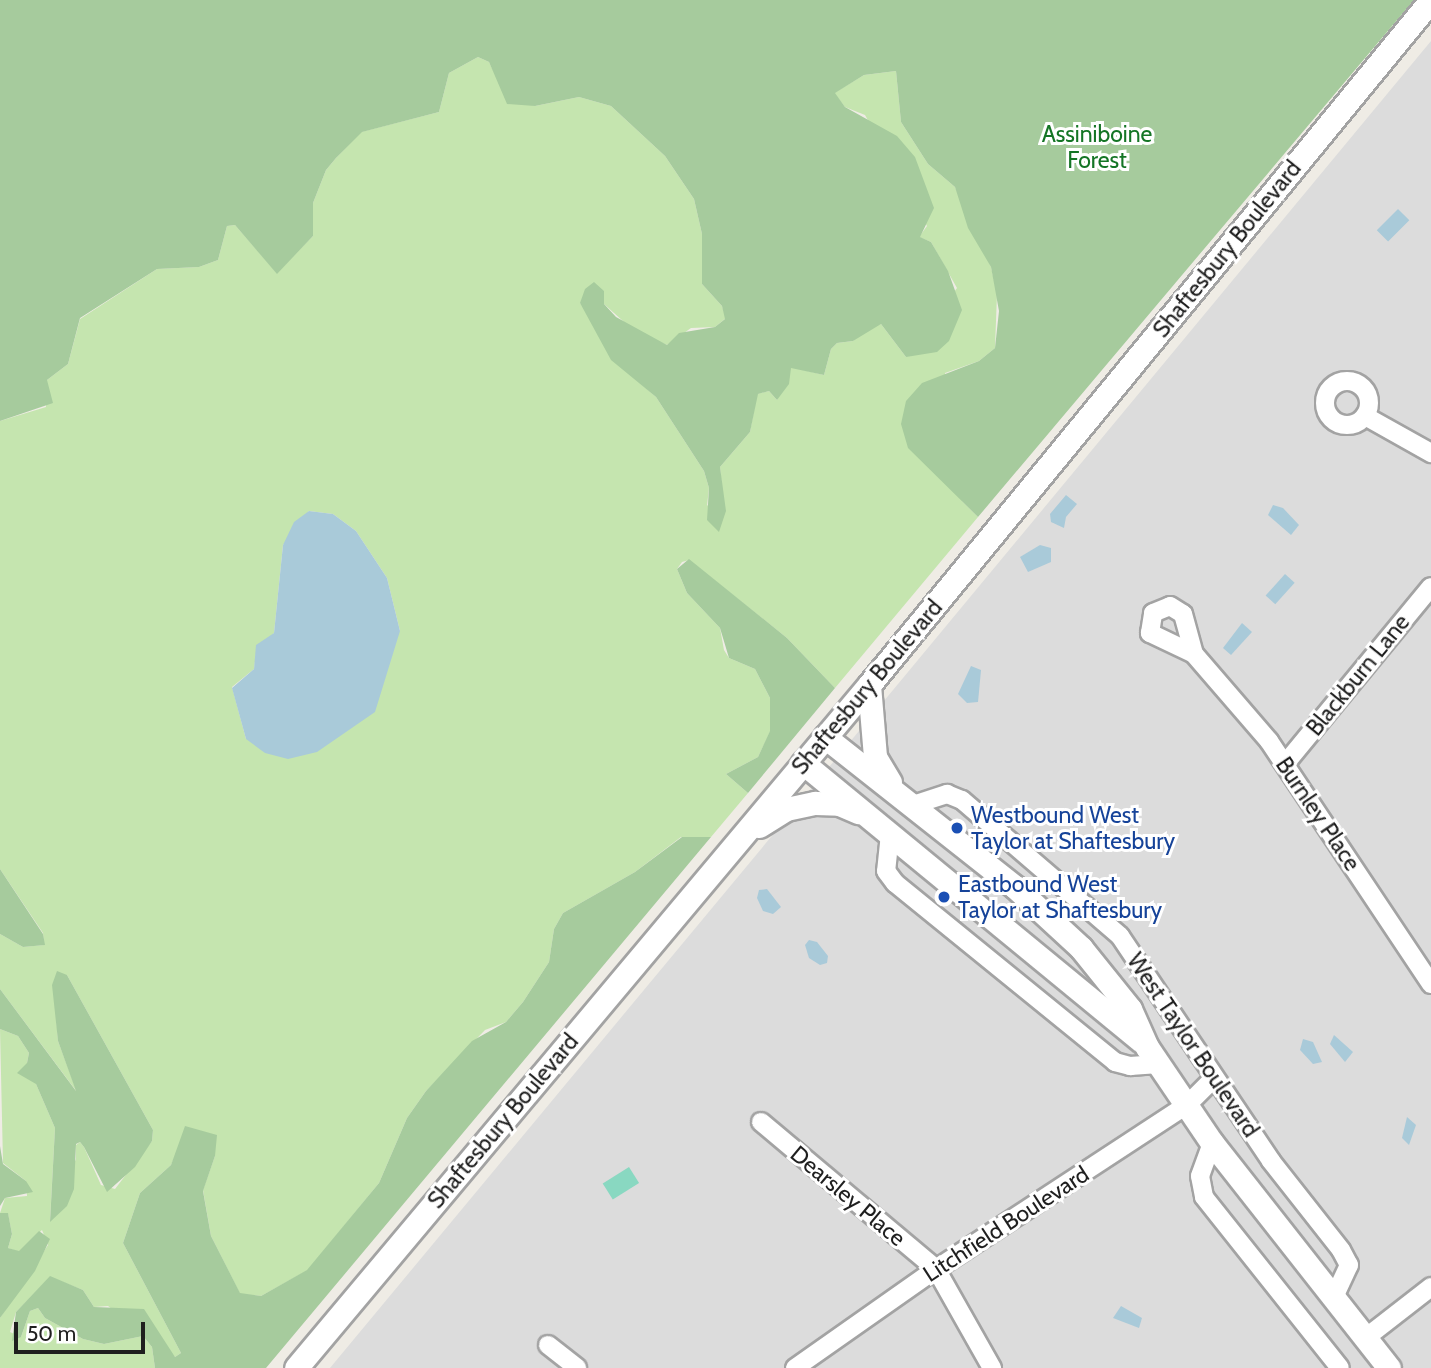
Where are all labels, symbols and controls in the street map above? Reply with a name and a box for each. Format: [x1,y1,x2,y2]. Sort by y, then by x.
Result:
park label: Assiniboine Forest [1042,120,1152,174]
street label: Shaftesbury Boulevard [1147,155,1307,343]
street label: Shaftesbury Boulevard [786,594,948,780]
street label: Blackburn Lane [1301,609,1415,741]
street label: Burnley Place [1270,752,1366,876]
place label: Westbound West Taylor at Shaftesbury [971,801,1175,855]
marker: Westbound West Taylor at Shaftesbury [949,820,965,836]
place label: Eastbound West Taylor at Shaftesbury [958,870,1162,924]
marker: Eastbound West Taylor at Shaftesbury [936,889,952,905]
street label: West Taylor Boulevard [1121,948,1265,1142]
street label: Shaftesbury Boulevard [422,1028,584,1214]
street label: Dearsley Place [785,1140,911,1252]
street label: Litchfield Boulevard [918,1160,1094,1288]
scale bar [18,1308,149,1352]
text: 50 m [27,1321,76,1346]

